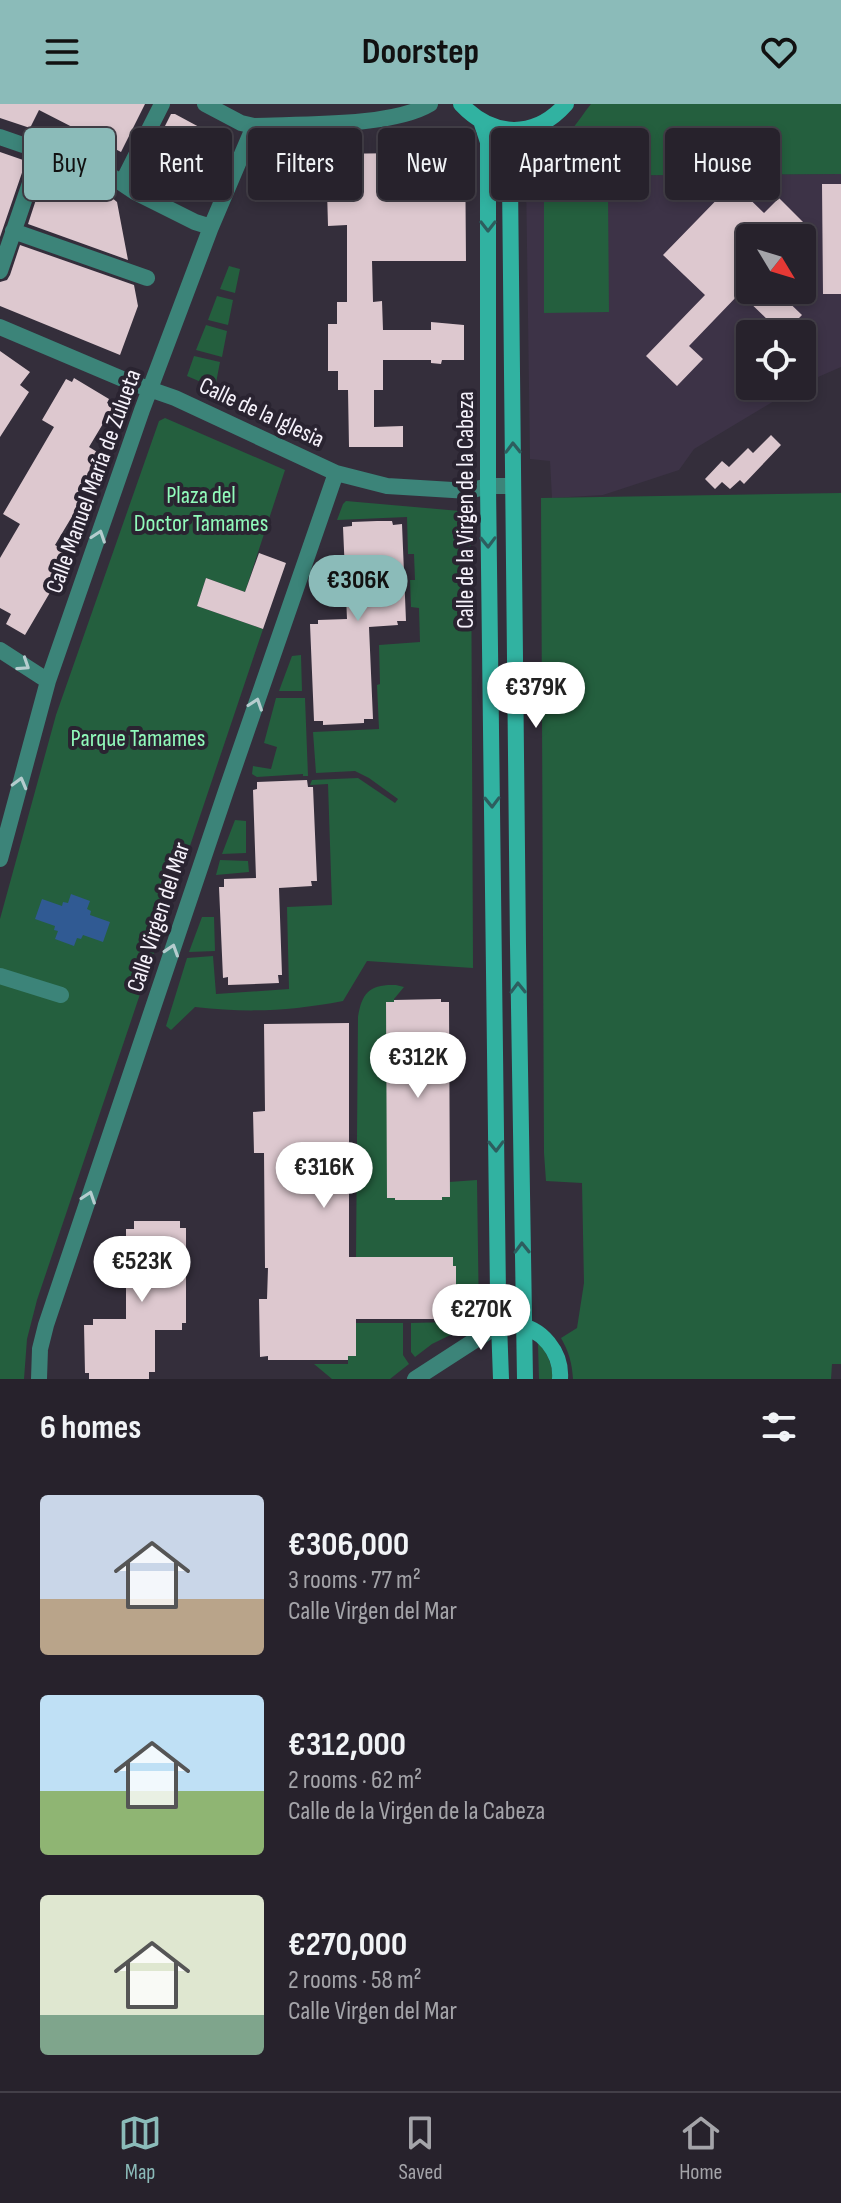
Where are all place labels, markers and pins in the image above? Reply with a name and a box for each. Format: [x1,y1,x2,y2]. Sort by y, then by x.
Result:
pin: €306K [302,555,414,623]
pin: €379K [480,662,592,730]
pin: €312K [362,1032,474,1100]
pin: €316K [268,1142,380,1210]
pin: €523K [86,1236,198,1304]
pin: €270K [425,1284,537,1352]

